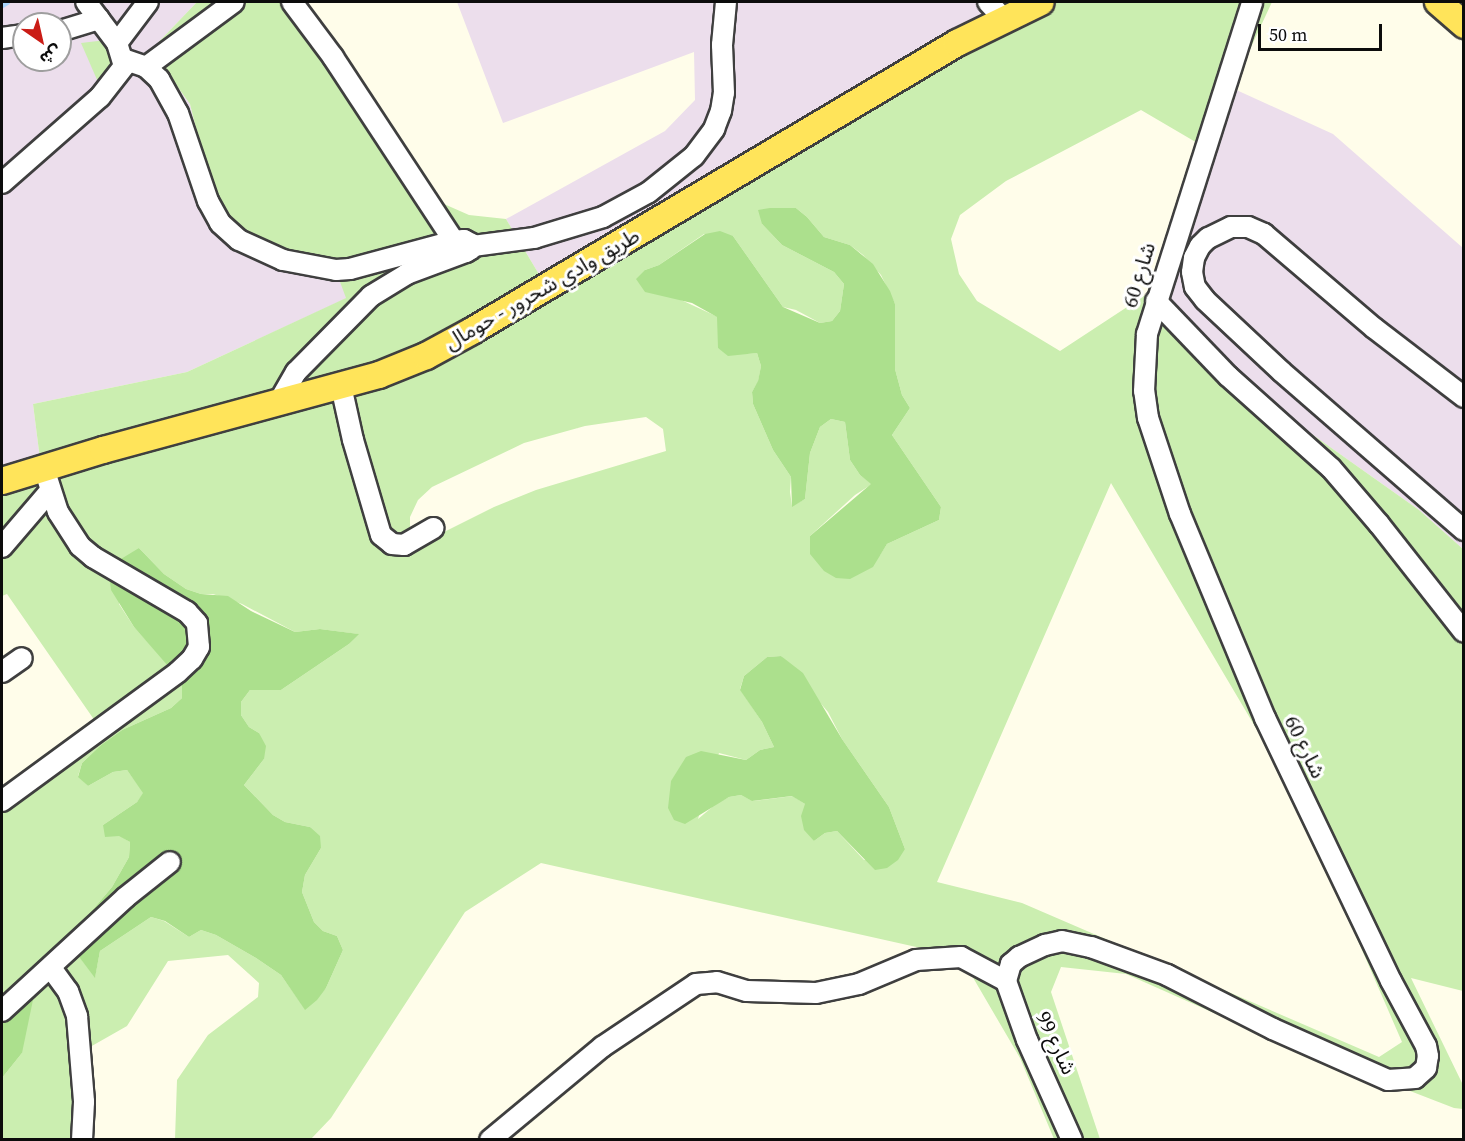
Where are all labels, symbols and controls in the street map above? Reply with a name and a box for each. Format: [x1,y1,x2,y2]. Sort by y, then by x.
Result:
north arrow [12,12,72,72]
scale bar [1261,12,1386,50]
text: 50 m [1269,22,1307,47]
text: ش [36,40,66,71]
street label: طريق وادي شحرور - حومال [440,223,644,355]
street label: شارع 60 [1117,239,1161,311]
street label: شارع 60 [1279,711,1331,783]
street label: شارع 99 [1030,1007,1082,1079]

